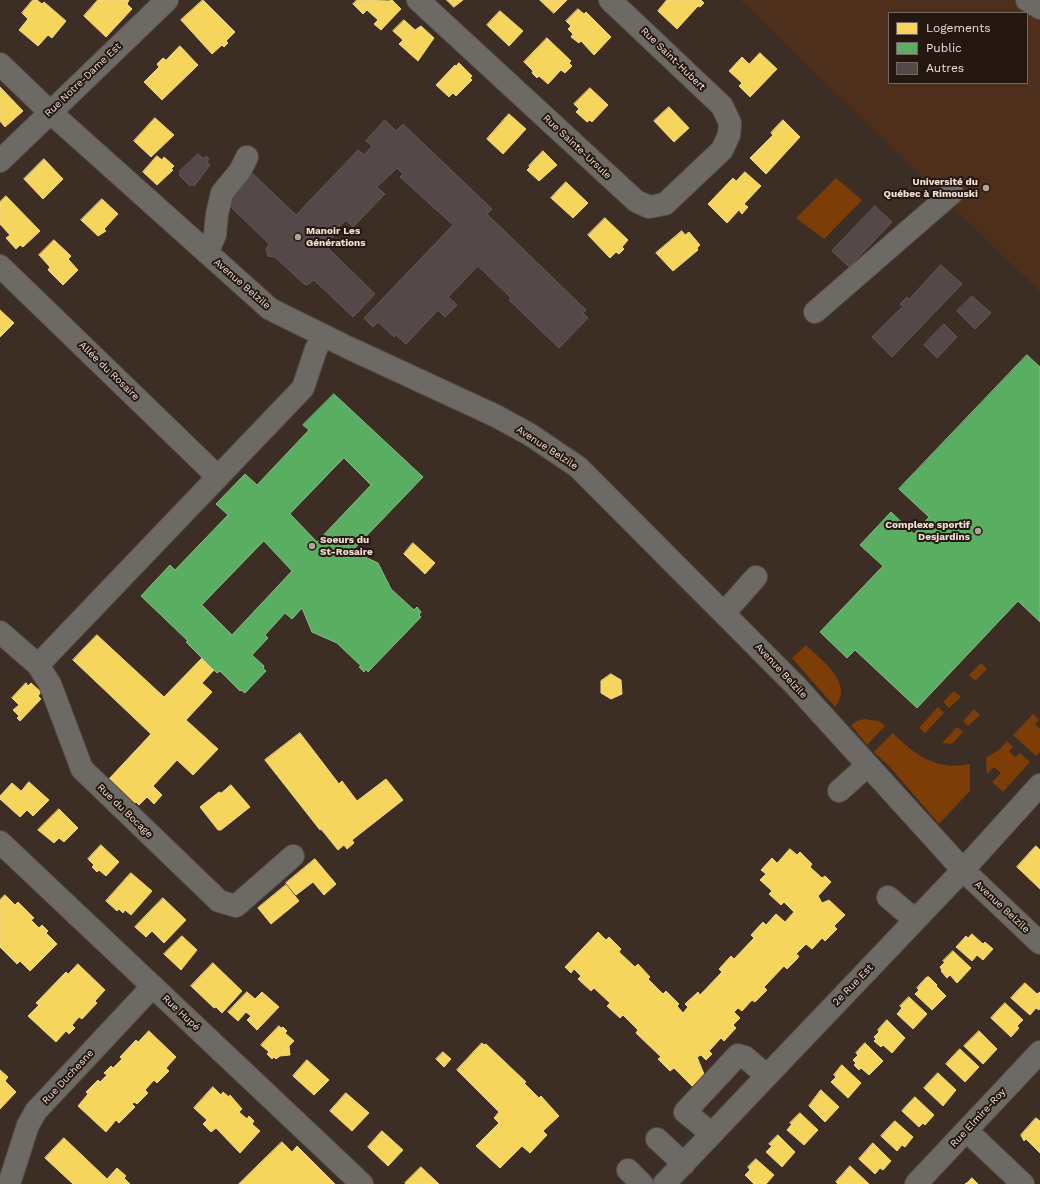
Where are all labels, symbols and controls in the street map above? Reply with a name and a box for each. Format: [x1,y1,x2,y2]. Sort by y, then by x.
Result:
legend [888,12,1028,84]
text: Logements [926,21,991,35]
street label: Rue Saint-Hubert [638,25,708,93]
street label: Rue Notre-Dame Est [42,40,124,120]
text: Public [926,41,962,55]
text: Autres [926,61,964,75]
street label: Rue Sainte-Ursule [540,112,614,182]
place label: Université du Québec à Rimouski [884,176,978,200]
marker: Université du Québec à Rimouski [981,183,991,193]
place label: Manoir Les Générations [306,225,366,248]
marker: Manoir Les Générations [293,232,303,242]
street label: Avenue Belzile [211,256,273,312]
street label: Allée du Rosaire [76,339,142,403]
street label: Avenue Belzile [514,424,580,472]
place label: Complexe sportif Desjardins [885,519,970,542]
marker: Complexe sportif Desjardins [973,526,983,536]
place label: Soeurs du St-Rosaire [320,534,373,558]
marker: Soeurs du St-Rosaire [307,541,317,551]
street label: Avenue Belzile [752,641,810,701]
street label: Rue du Bocage [95,781,155,841]
street label: Avenue Belzile [972,878,1032,936]
street label: 2e Rue Est [830,962,876,1008]
street label: Rue Hupé [160,992,202,1034]
street label: Rue Duchesne [40,1047,96,1107]
street label: Rue Elmire-Roy [948,1086,1008,1150]

